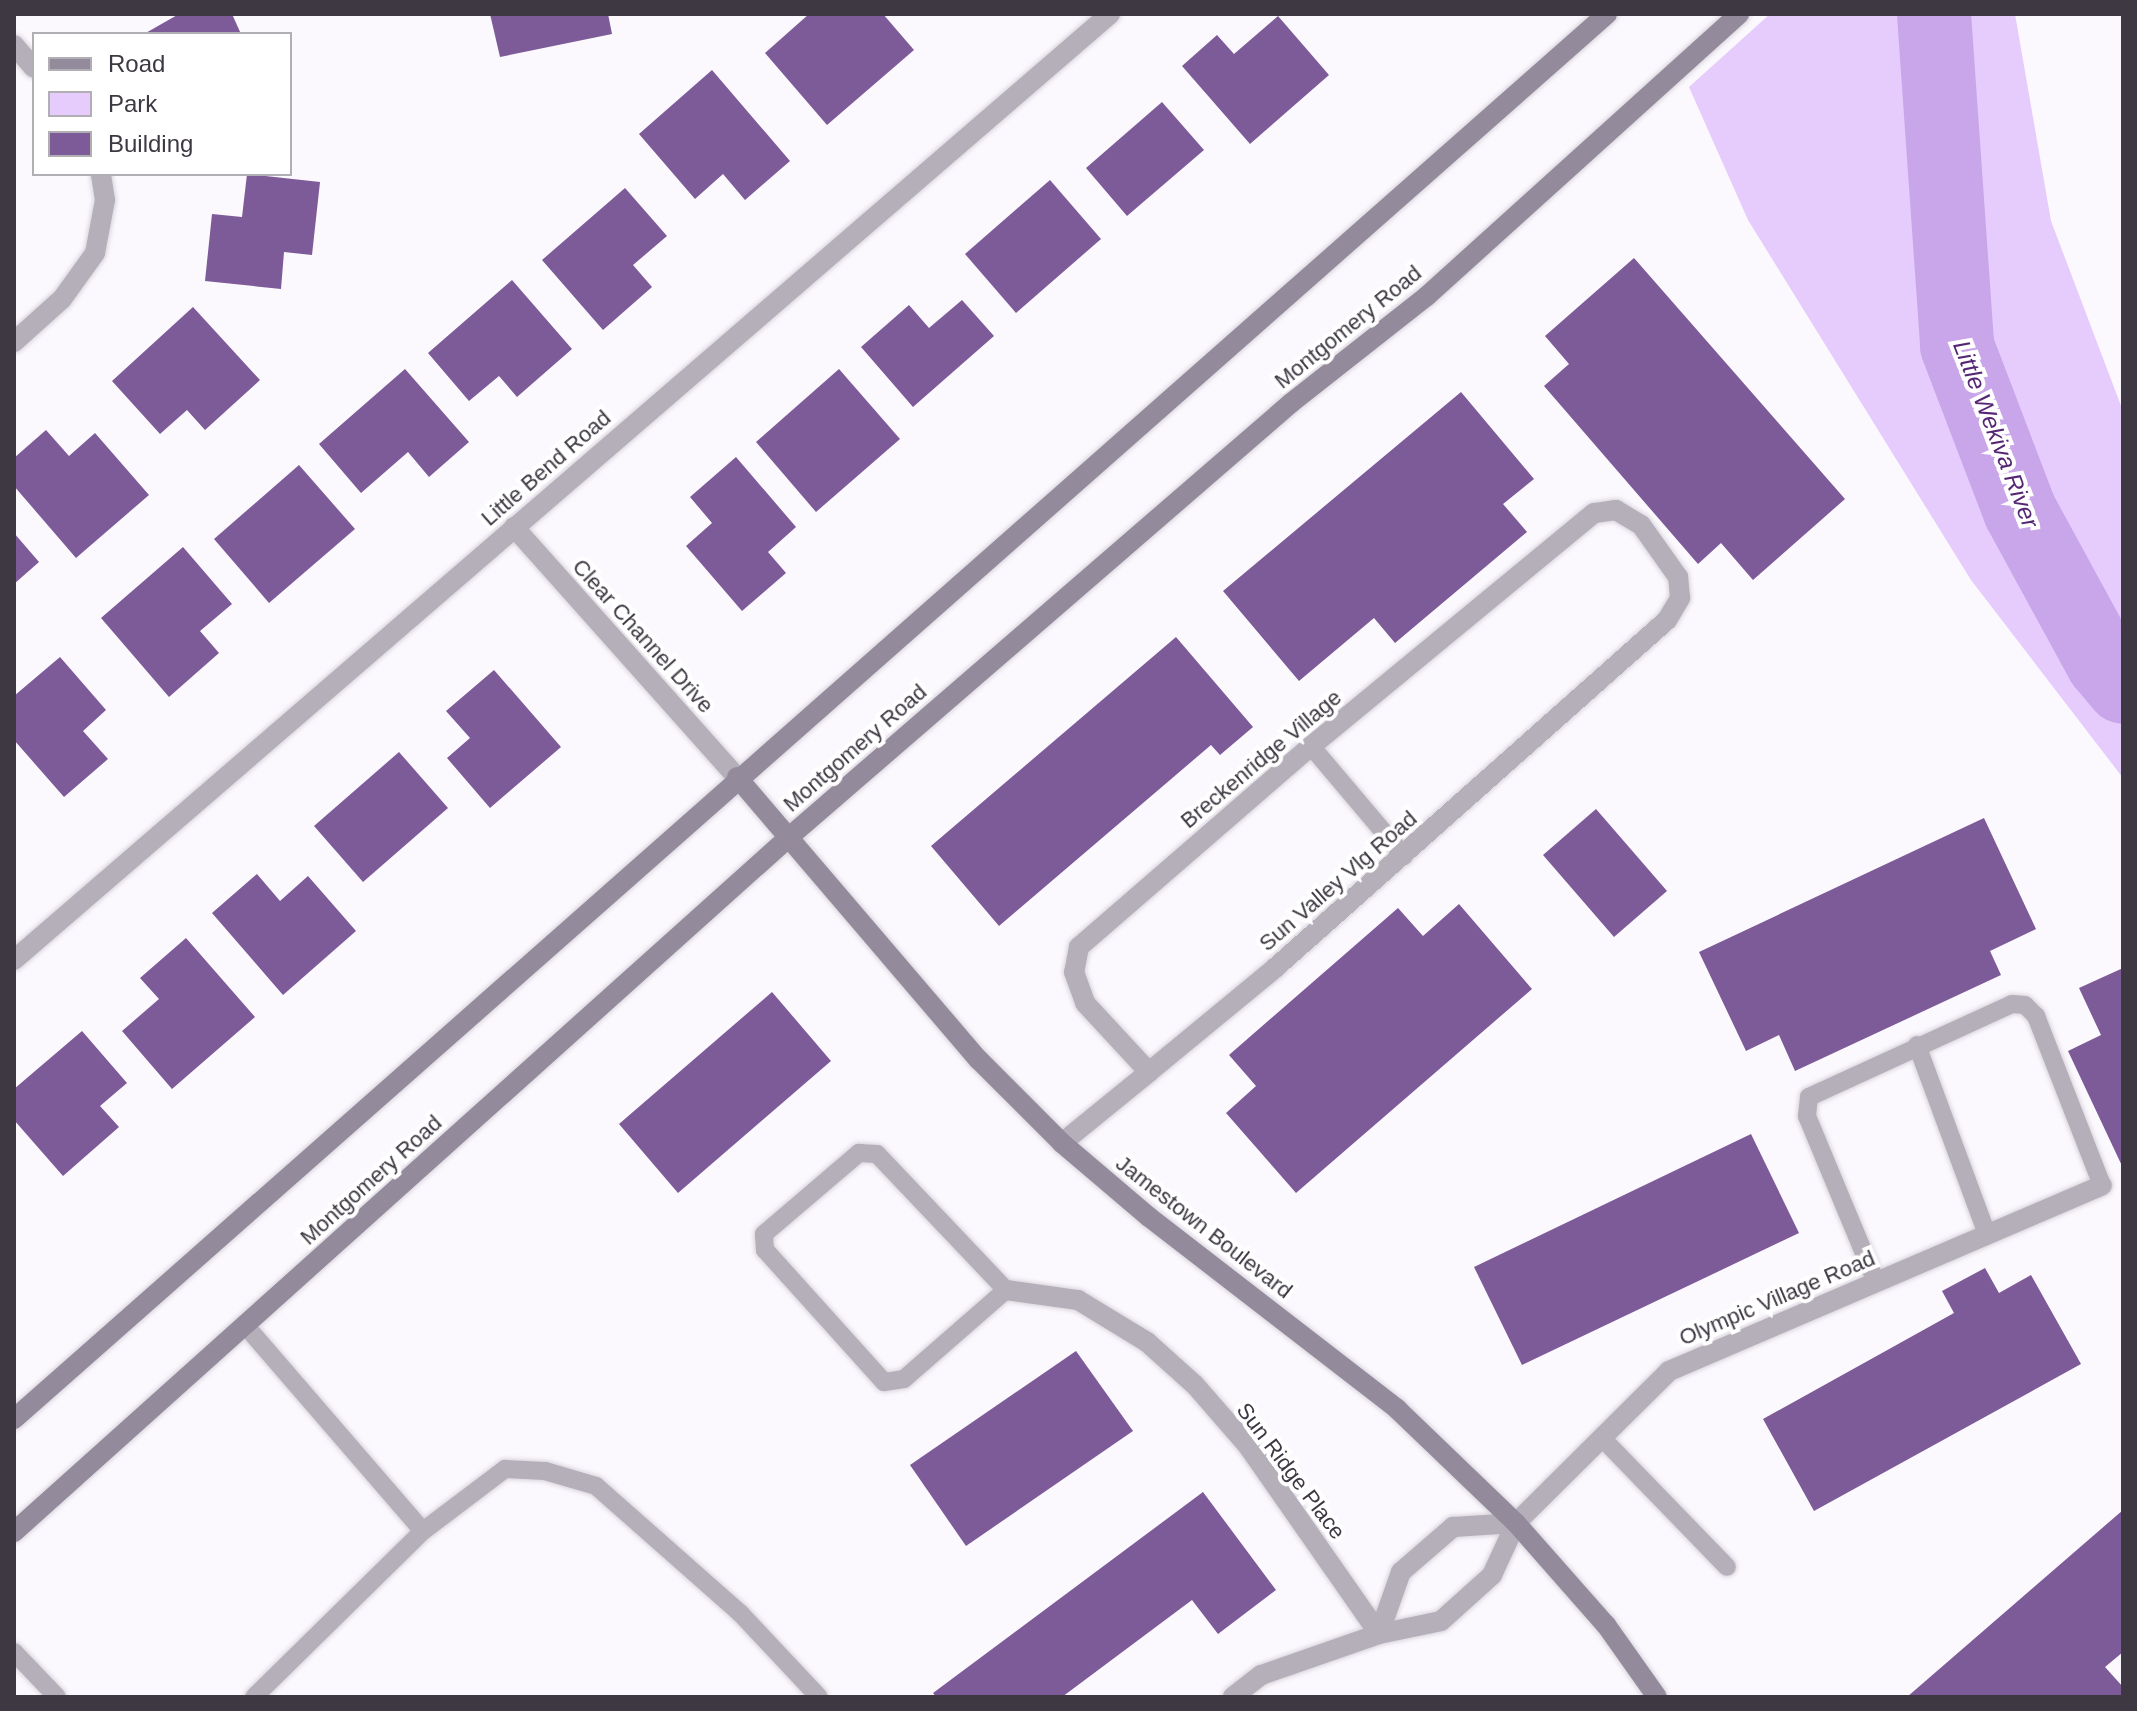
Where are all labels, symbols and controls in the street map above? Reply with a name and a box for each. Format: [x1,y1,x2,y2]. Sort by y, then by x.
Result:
legend [32,32,292,176]
text: Road [108,50,165,77]
text: Park [108,90,157,117]
text: Building [108,130,193,157]
street label: Montgomery Road [1269,260,1427,394]
water label: Little Wekiva River [1947,336,2045,532]
street label: Little Bend Road [476,405,616,531]
street label: Clear Channel Drive [567,554,719,718]
street label: Montgomery Road [778,679,932,817]
street label: Breckenridge Village [1175,684,1347,834]
street label: Sun Valley Vlg Road [1254,805,1422,957]
street label: Montgomery Road [295,1110,447,1250]
street label: Jamestown Boulevard [1111,1150,1297,1304]
street label: Olympic Village Road [1675,1245,1879,1351]
street label: Sun Ridge Place [1231,1398,1351,1544]

